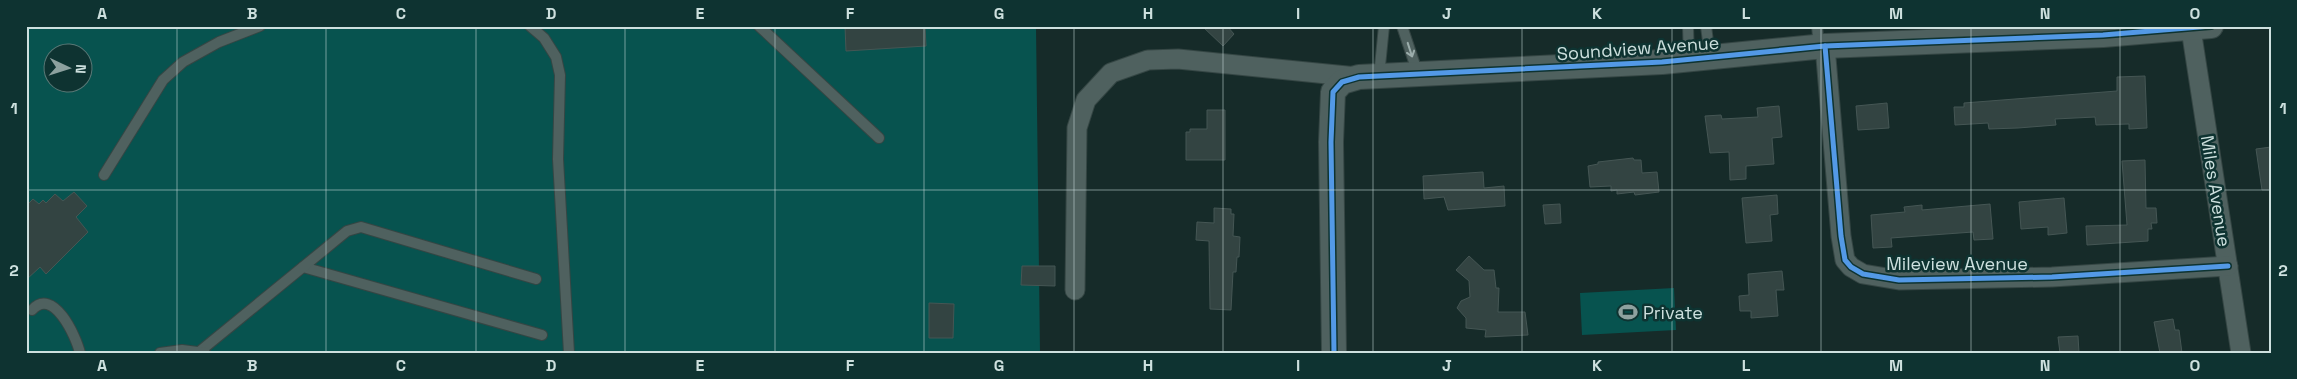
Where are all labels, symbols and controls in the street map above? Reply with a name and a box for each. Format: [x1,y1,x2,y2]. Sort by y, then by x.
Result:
text: A [97,3,107,24]
text: B [247,3,257,24]
text: C [396,3,406,24]
text: D [546,3,556,24]
text: E [696,3,705,24]
text: F [846,3,855,24]
text: G [994,3,1004,24]
text: H [1143,3,1153,24]
text: I [1296,3,1300,24]
text: J [1442,3,1452,24]
text: K [1592,3,1602,24]
text: L [1742,3,1751,24]
text: M [1889,3,1903,24]
text: N [2040,3,2050,24]
text: O [2190,3,2201,24]
street label: Soundview Avenue [1556,31,1720,65]
north arrow [42,42,92,92]
one-way arrow [1406,42,1415,58]
text: N [72,64,90,74]
text: 1 [10,98,18,119]
text: 1 [2279,98,2287,119]
street label: Miles Avenue [2196,134,2236,248]
street label: Mileview Avenue [1886,252,2028,275]
text: 2 [9,260,19,281]
text: 2 [2278,260,2288,281]
sports icon: Private [1617,301,1639,323]
place label: Private [1643,301,1703,324]
text: A [97,355,107,376]
text: B [247,355,257,376]
text: C [396,355,406,376]
text: D [546,355,556,376]
text: E [696,355,705,376]
text: F [846,355,855,376]
text: G [994,355,1004,376]
text: H [1143,355,1153,376]
text: I [1296,355,1300,376]
text: J [1442,355,1452,376]
text: K [1592,355,1602,376]
text: L [1742,355,1751,376]
text: M [1889,355,1903,376]
text: N [2040,355,2050,376]
text: O [2190,355,2201,376]

